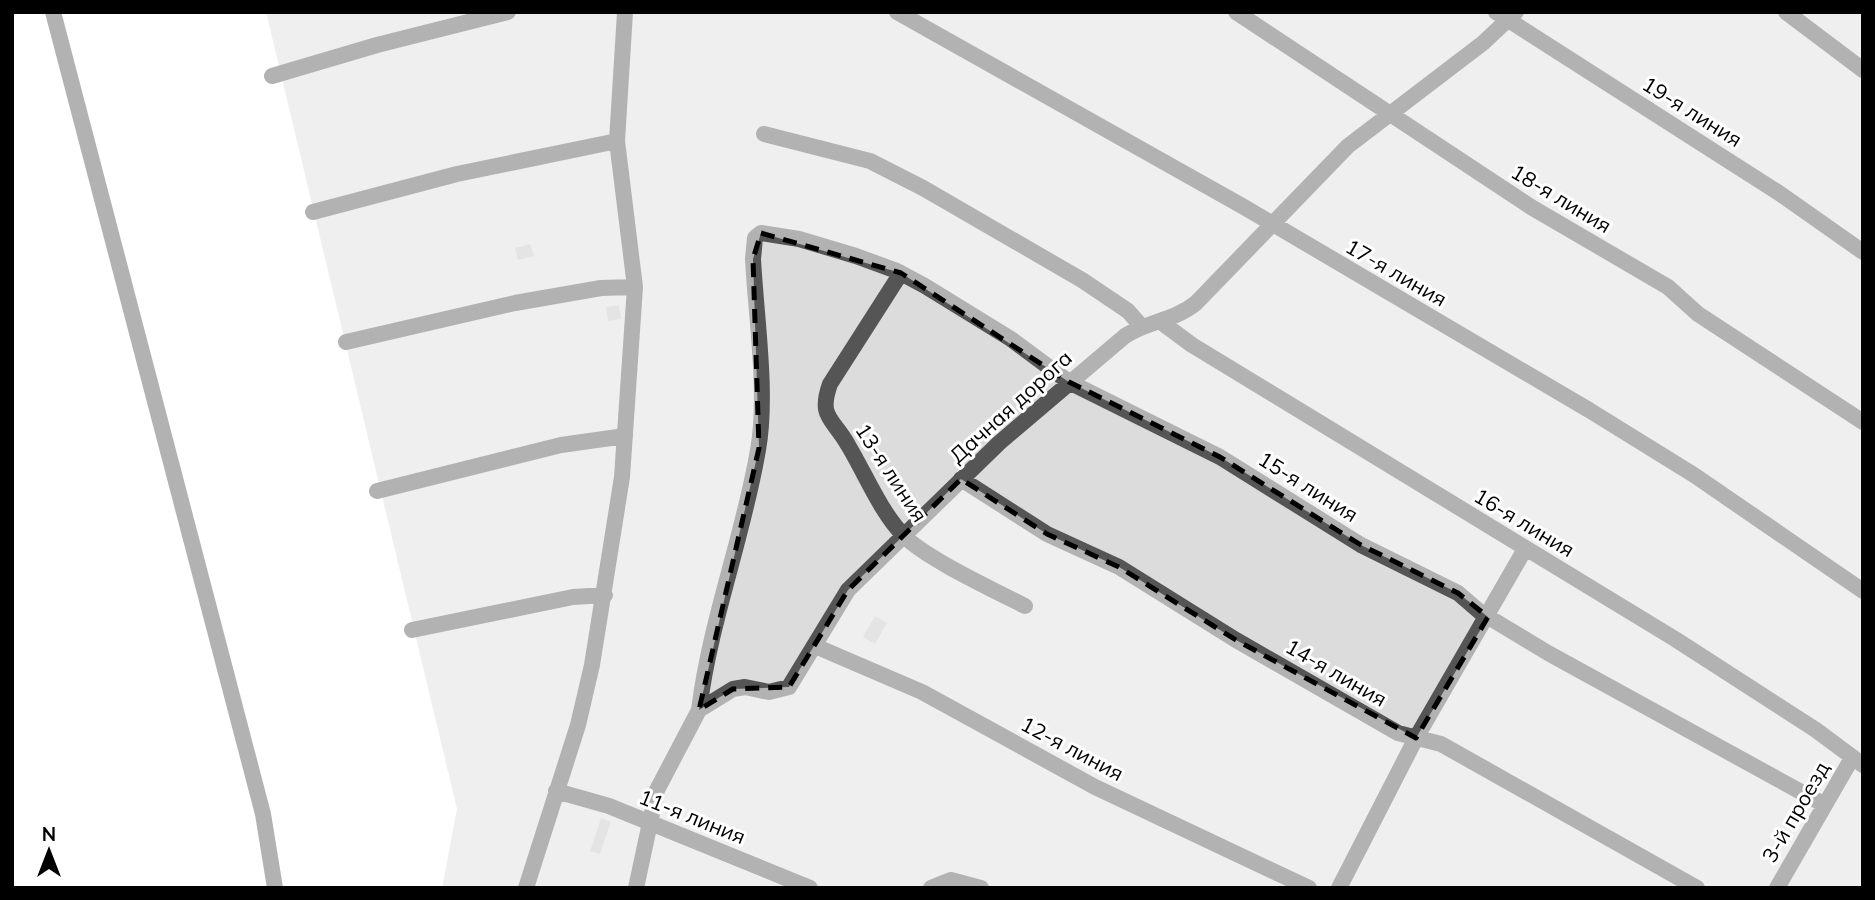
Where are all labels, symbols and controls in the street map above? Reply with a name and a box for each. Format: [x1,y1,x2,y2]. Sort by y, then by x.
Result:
street label: 19-я линия [1638,70,1747,152]
street label: 18-я линия [1507,158,1616,238]
street label: 17-я линия [1341,233,1452,312]
street label: Дачная дорога [944,344,1077,468]
street label: 13-я линия [850,418,933,527]
street label: 15-я линия [1254,445,1363,527]
street label: 16-я линия [1470,482,1579,562]
street label: 14-я линия [1281,633,1392,712]
street label: 12-я линия [1017,710,1128,786]
street label: 3-й проезд [1756,756,1835,867]
street label: 11-я линия [635,783,749,849]
north arrow [14,816,84,886]
text: N [42,822,56,846]

